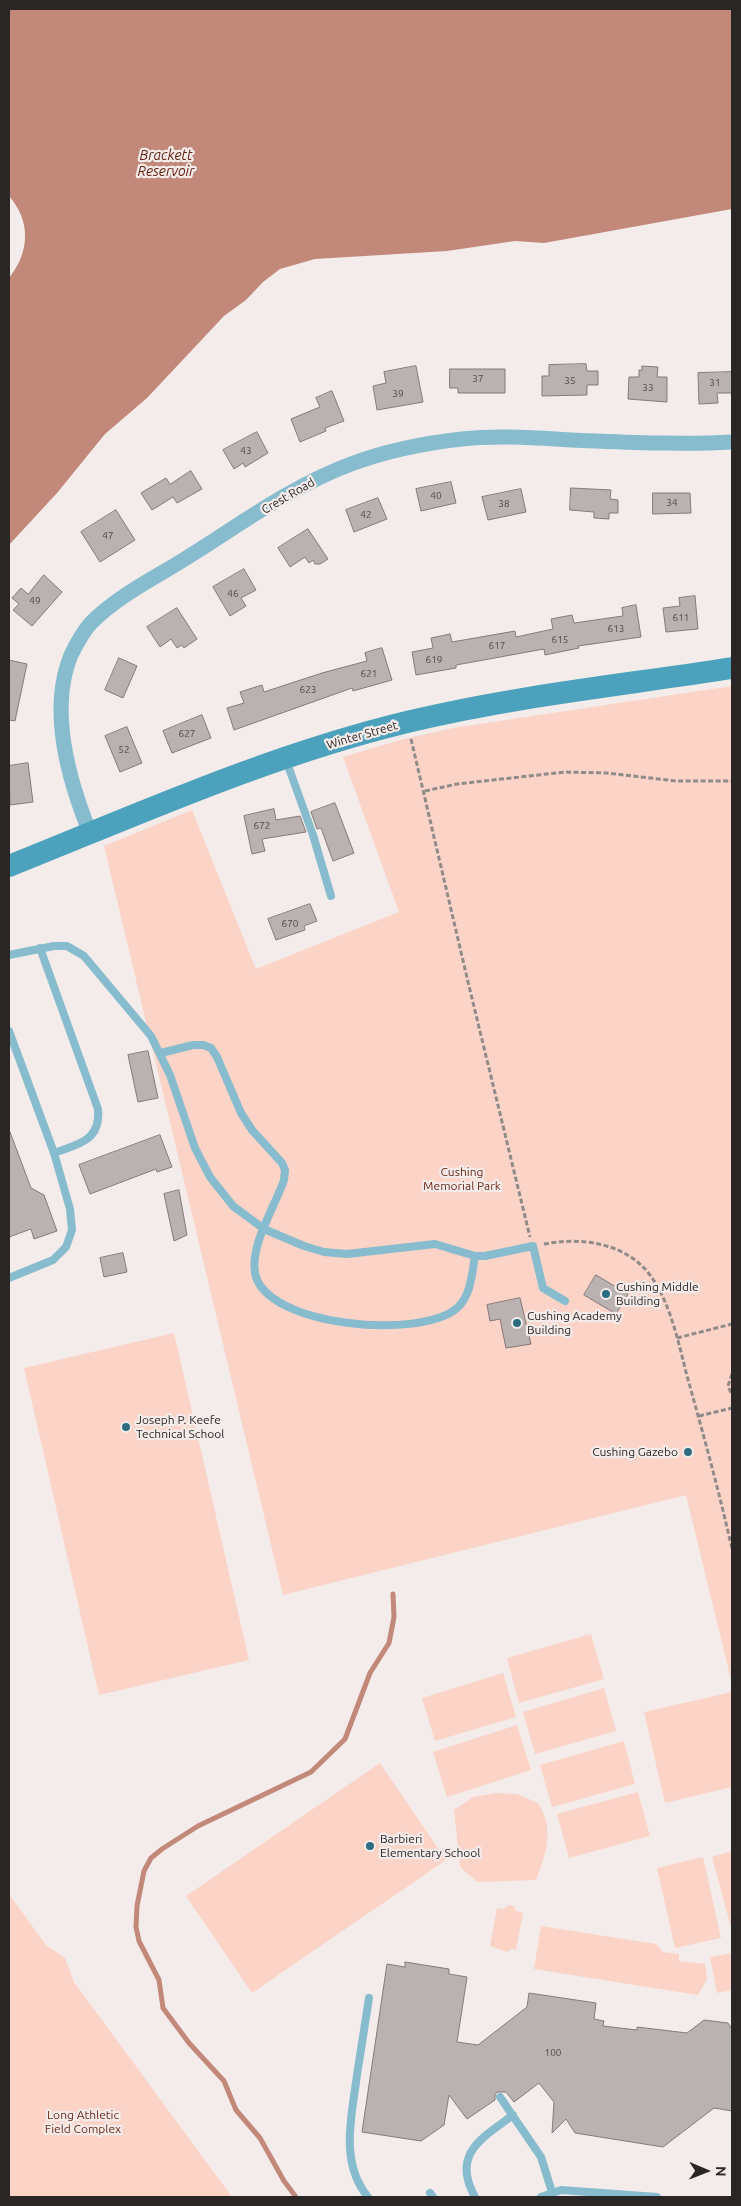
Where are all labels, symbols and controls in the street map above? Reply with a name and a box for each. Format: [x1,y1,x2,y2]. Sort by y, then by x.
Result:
water label: Brackett Reservoir [138,147,194,180]
house number: 37 [472,373,484,385]
house number: 35 [564,375,576,387]
house number: 31 [709,377,721,389]
house number: 33 [642,382,654,394]
house number: 39 [392,388,404,400]
house number: 43 [240,445,252,457]
street label: Crest Road [259,475,317,517]
house number: 40 [430,490,442,502]
house number: 34 [666,497,678,509]
house number: 38 [498,498,510,510]
house number: 42 [360,509,372,521]
house number: 47 [102,530,114,542]
house number: 46 [227,588,239,600]
house number: 49 [29,595,41,607]
house number: 611 [673,612,689,624]
house number: 613 [608,623,624,635]
house number: 615 [552,634,568,646]
house number: 617 [489,640,505,652]
house number: 619 [426,654,442,666]
house number: 621 [361,668,377,680]
house number: 623 [300,684,316,696]
street label: Winter Street [325,718,399,752]
house number: 627 [179,728,195,740]
house number: 52 [118,744,130,756]
house number: 672 [254,820,270,832]
house number: 670 [282,918,298,930]
park label: Cushing Memorial Park [423,1165,501,1193]
place label: Cushing Middle Building [616,1280,699,1308]
marker: Cushing Middle Building [600,1288,612,1300]
place label: Cushing Academy Building [527,1309,622,1337]
marker: Cushing Academy Building [511,1317,523,1329]
place label: Joseph P. Keefe Technical School [136,1413,224,1441]
marker: Joseph P. Keefe Technical School [120,1421,132,1433]
place label: Cushing Gazebo [592,1445,678,1459]
marker: Cushing Gazebo [682,1446,694,1458]
place label: Barbieri Elementary School [380,1832,480,1860]
marker: Barbieri Elementary School [364,1840,376,1852]
house number: 100 [545,2047,561,2059]
park label: Long Athletic Field Complex [45,2108,121,2136]
north arrow [681,2146,731,2196]
text: N [713,2166,729,2177]

